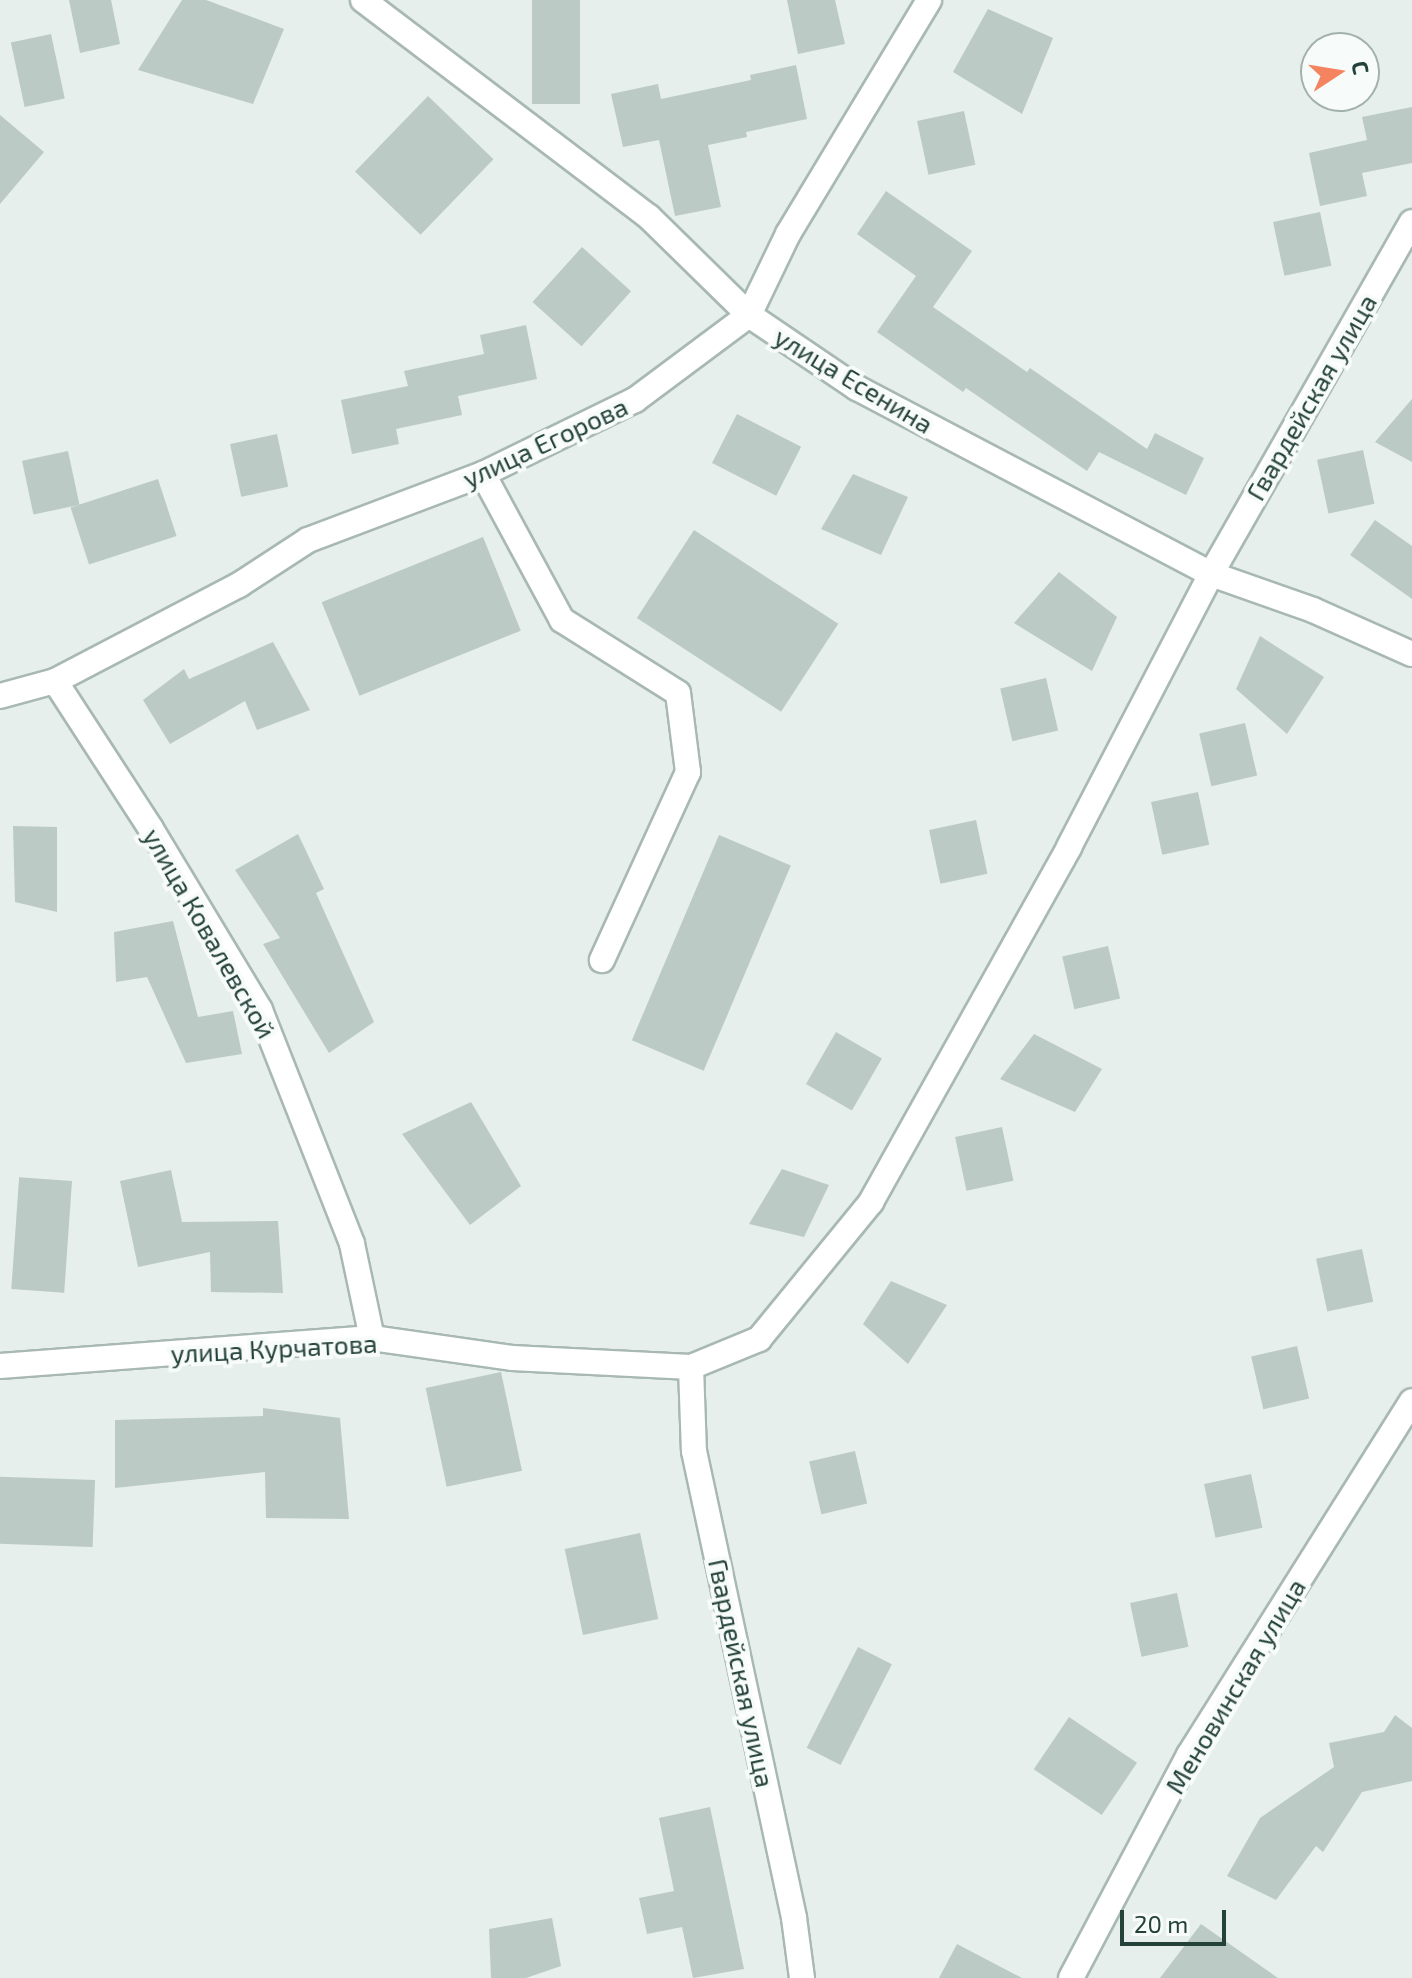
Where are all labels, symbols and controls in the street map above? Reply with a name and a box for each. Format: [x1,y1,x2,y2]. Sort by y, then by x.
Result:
north arrow [1300,32,1380,112]
text: С [1347,58,1376,76]
street label: Гвардейская улица [1239,288,1383,506]
street label: улица Есенина [769,320,939,440]
street label: улица Егорова [458,390,632,494]
street label: улица Ковалевской [137,822,283,1044]
street label: улица Курчатова [170,1327,378,1369]
street label: Гвардейская улица [703,1556,781,1790]
street label: Меновинская улица [1158,1573,1312,1799]
scale bar [1124,1894,1230,1944]
text: 20 m [1134,1909,1188,1938]

